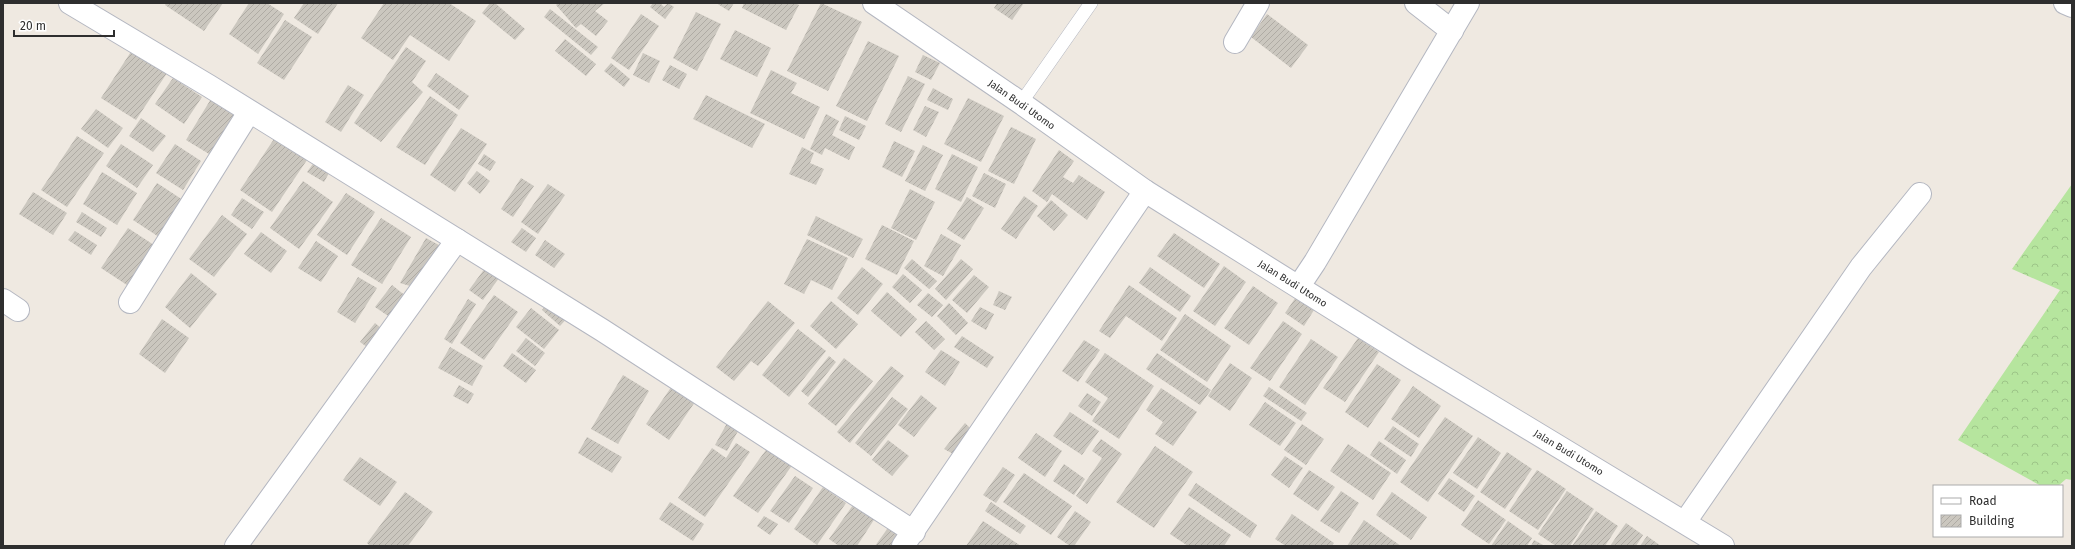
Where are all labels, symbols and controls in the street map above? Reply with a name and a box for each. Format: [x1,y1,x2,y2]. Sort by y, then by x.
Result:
scale bar [14,12,114,38]
text: 20 m [20,19,46,33]
street label: Jalan Budi Utomo [986,77,1057,132]
street label: Jalan Budi Utomo [1256,258,1329,310]
street label: Jalan Budi Utomo [1532,427,1606,478]
legend [1933,485,2063,537]
text: Road [1969,494,1997,508]
text: Building [1969,514,2015,528]

